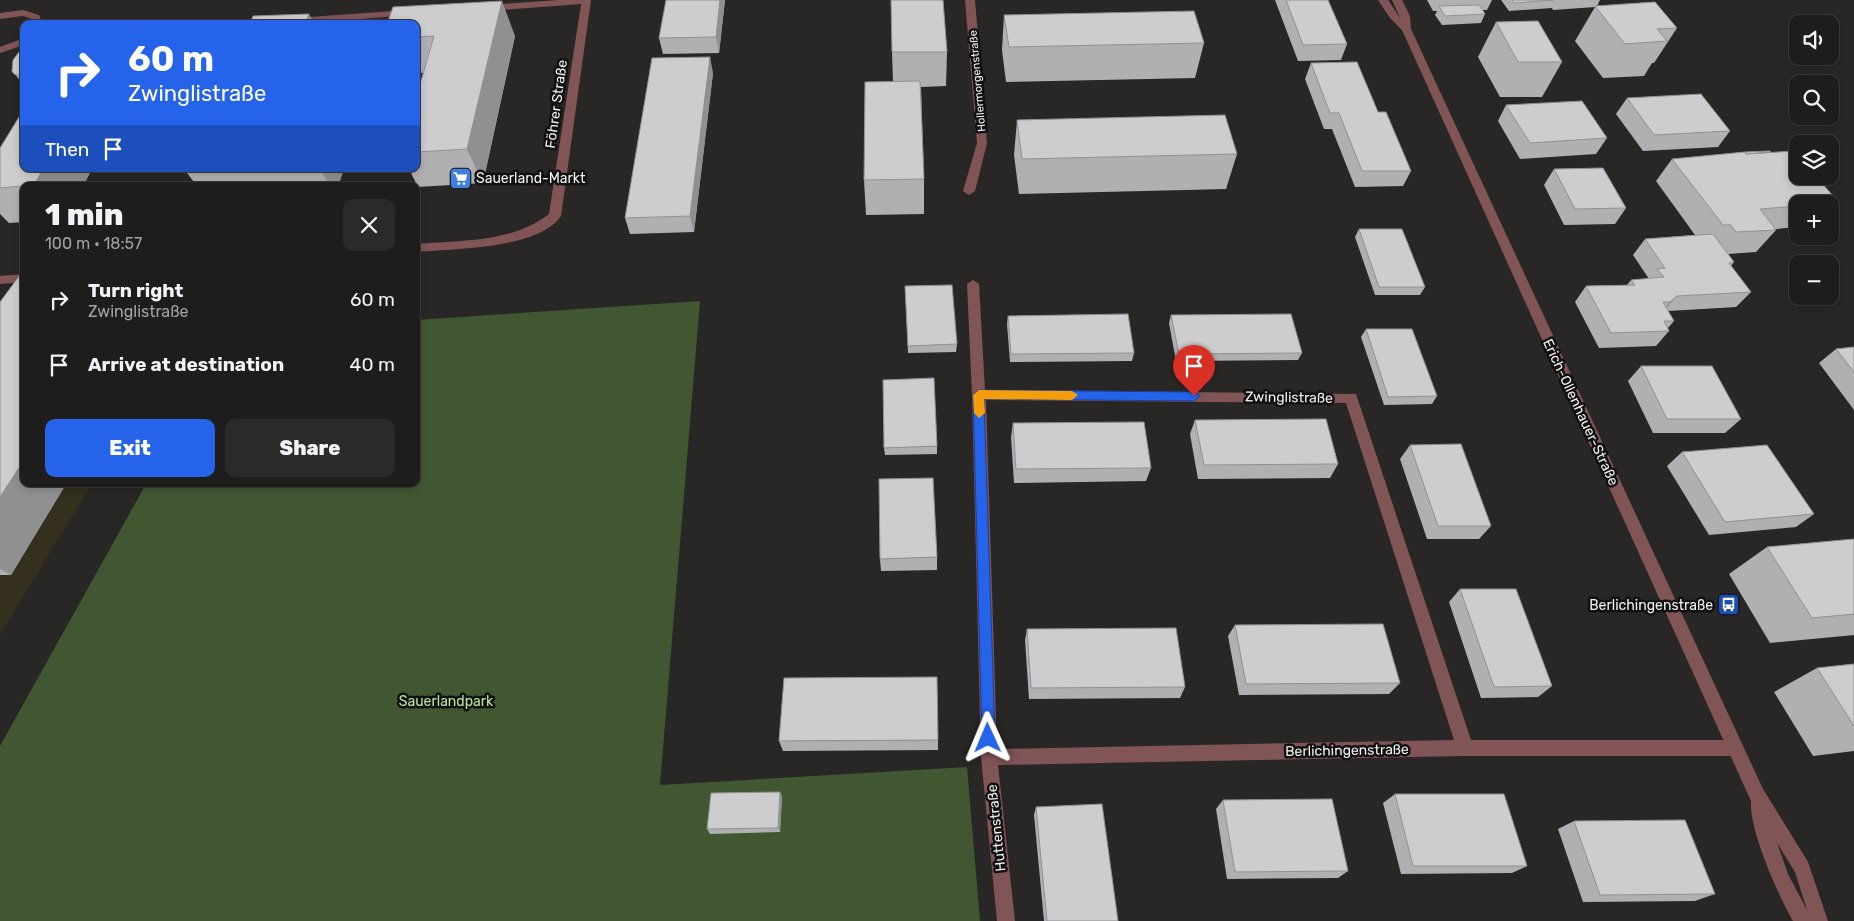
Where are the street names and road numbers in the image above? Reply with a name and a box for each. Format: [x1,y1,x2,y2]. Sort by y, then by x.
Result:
street label: Hollermorgenstraße [967,30,988,132]
street label: Föhrer Straße [542,59,571,149]
street label: Erich-Ollenhauer-Straße [1539,336,1622,488]
street label: Zwinglistraße [1245,388,1333,407]
street label: Berlichingenstraße [1285,741,1409,760]
street label: Huttenstraße [983,783,1010,872]

